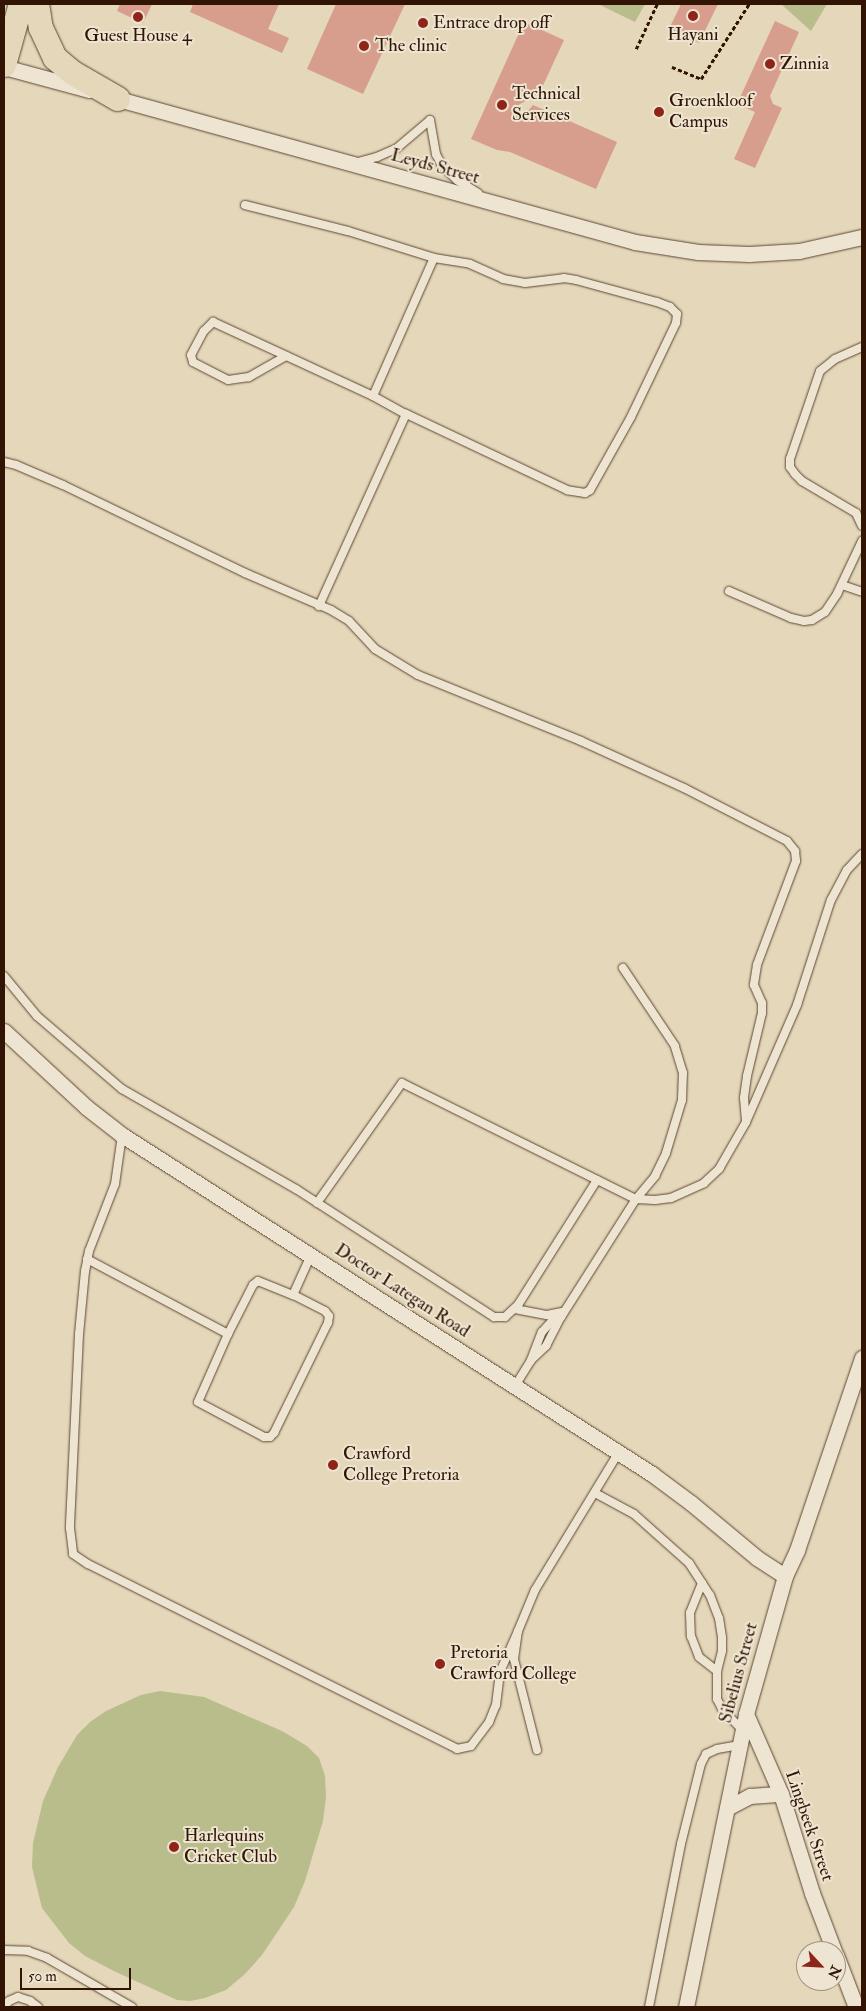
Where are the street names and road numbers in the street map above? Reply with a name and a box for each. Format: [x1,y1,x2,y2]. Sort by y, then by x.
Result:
street label: Leyds Street [389,145,481,189]
street label: Doctor Lategan Road [331,1239,473,1343]
street label: Sibelius Street [715,1620,763,1726]
street label: Lingbeek Street [780,1768,838,1884]

